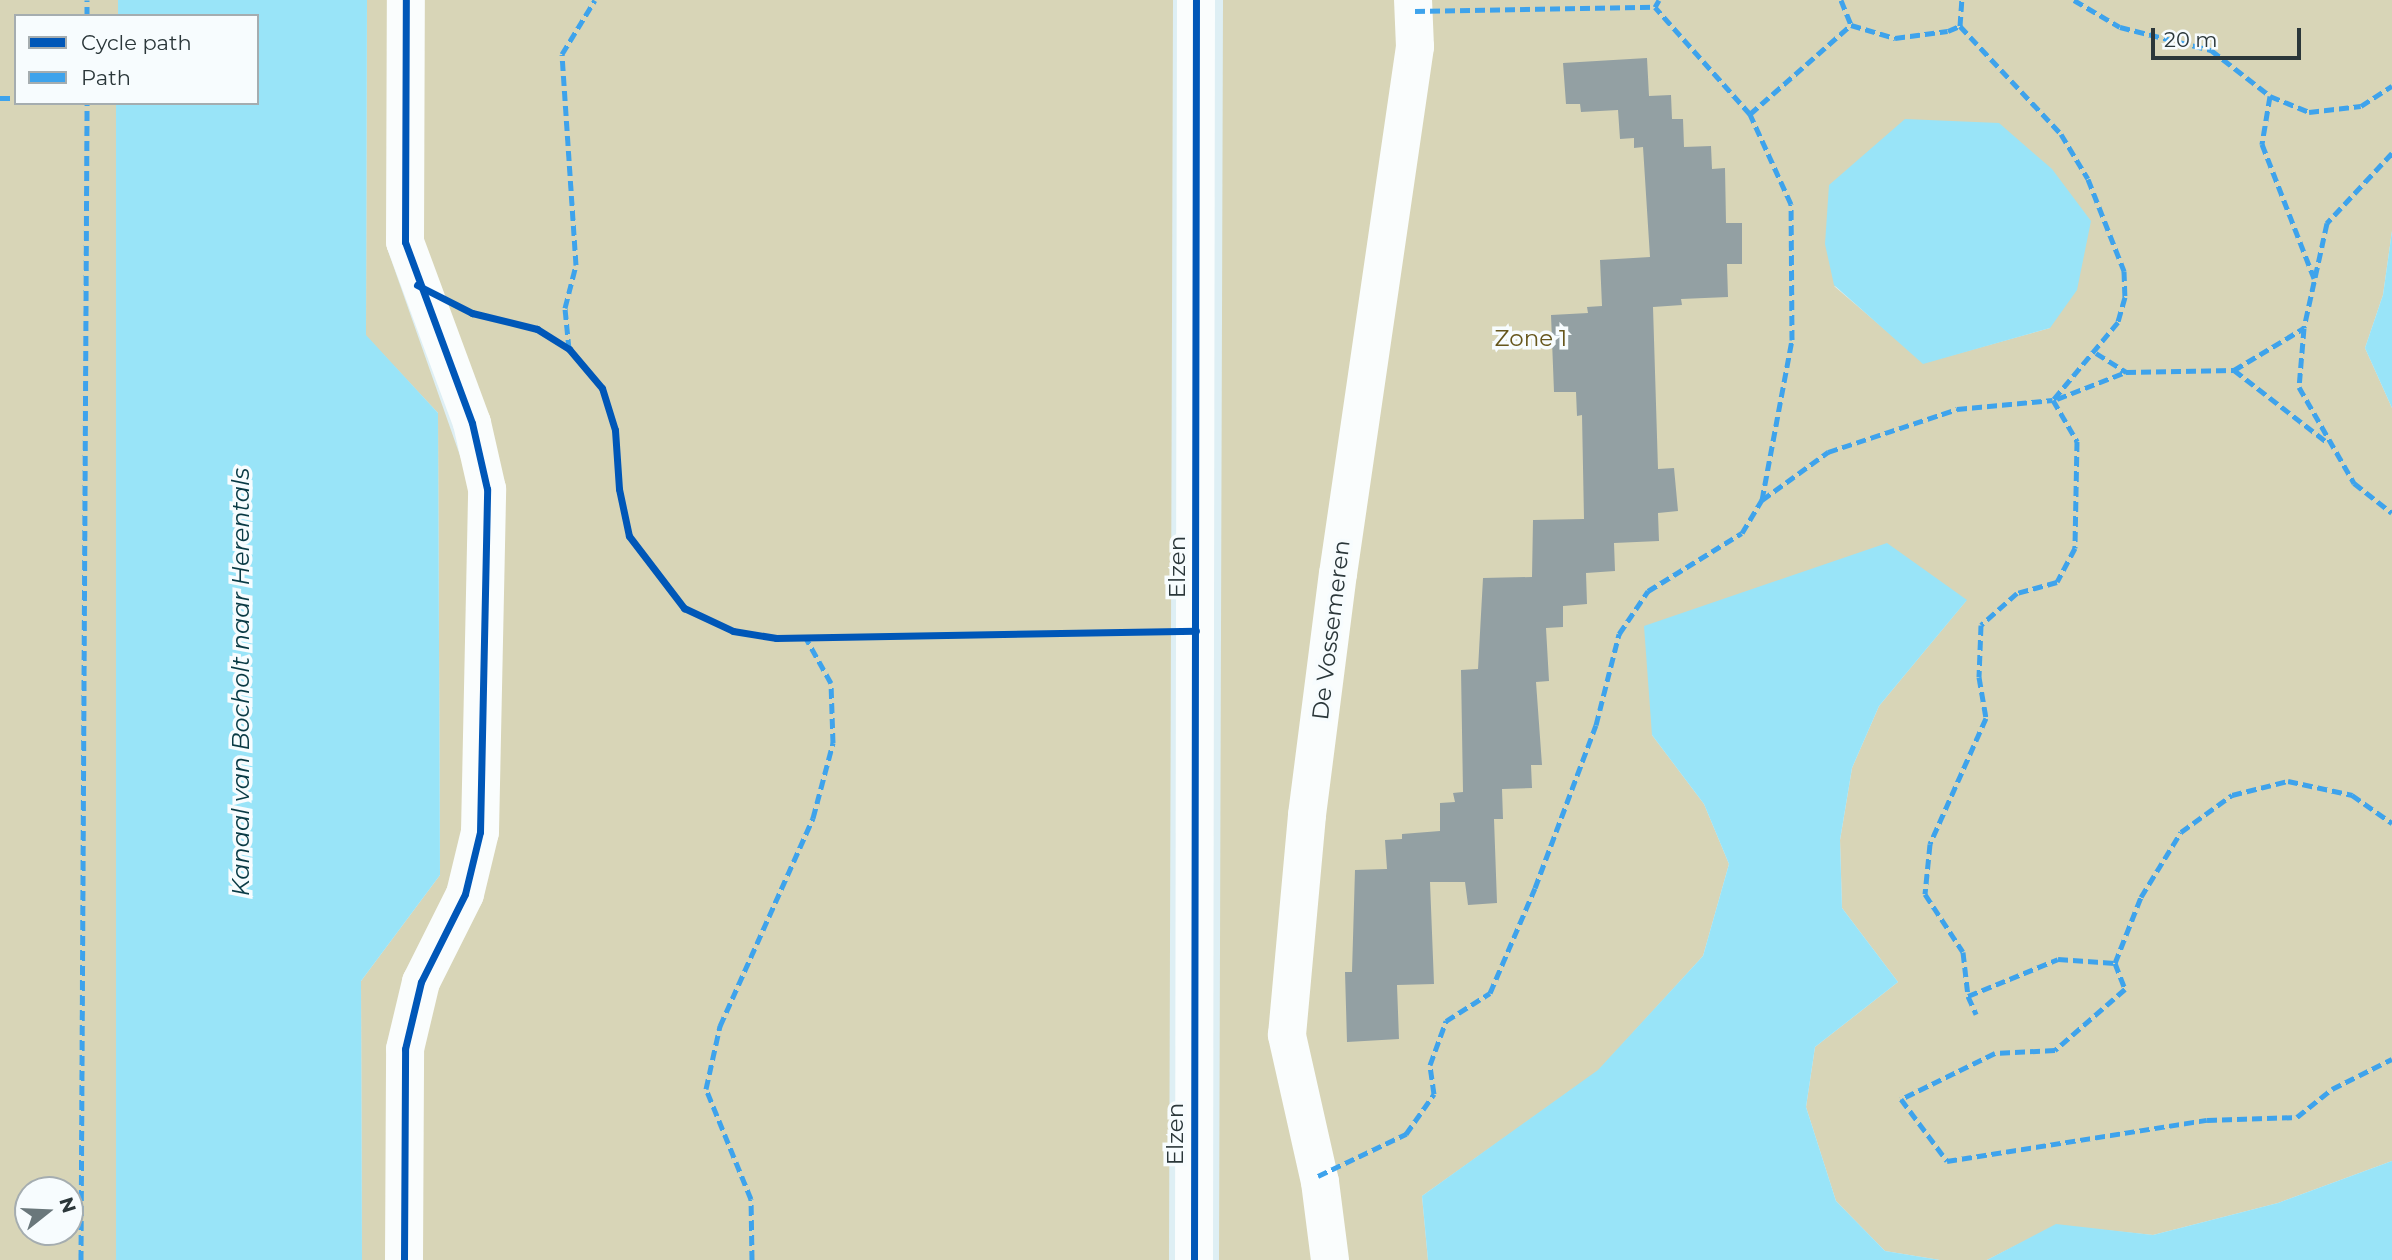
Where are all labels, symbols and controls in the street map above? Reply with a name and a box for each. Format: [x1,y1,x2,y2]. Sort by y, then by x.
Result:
legend [14,14,259,105]
scale bar [2154,14,2304,58]
text: 20 m [2164,27,2218,52]
text: Cycle path [81,30,192,55]
text: Path [81,65,131,90]
park label: Zone 1 [1495,324,1567,352]
water label: Kanaal van Bocholt naar Herentals [227,468,255,896]
street label: Elzen [1163,536,1191,598]
street label: De Vossemeren [1306,538,1356,722]
street label: Elzen [1161,1103,1189,1165]
north arrow [14,1176,84,1246]
text: N [54,1194,81,1216]

